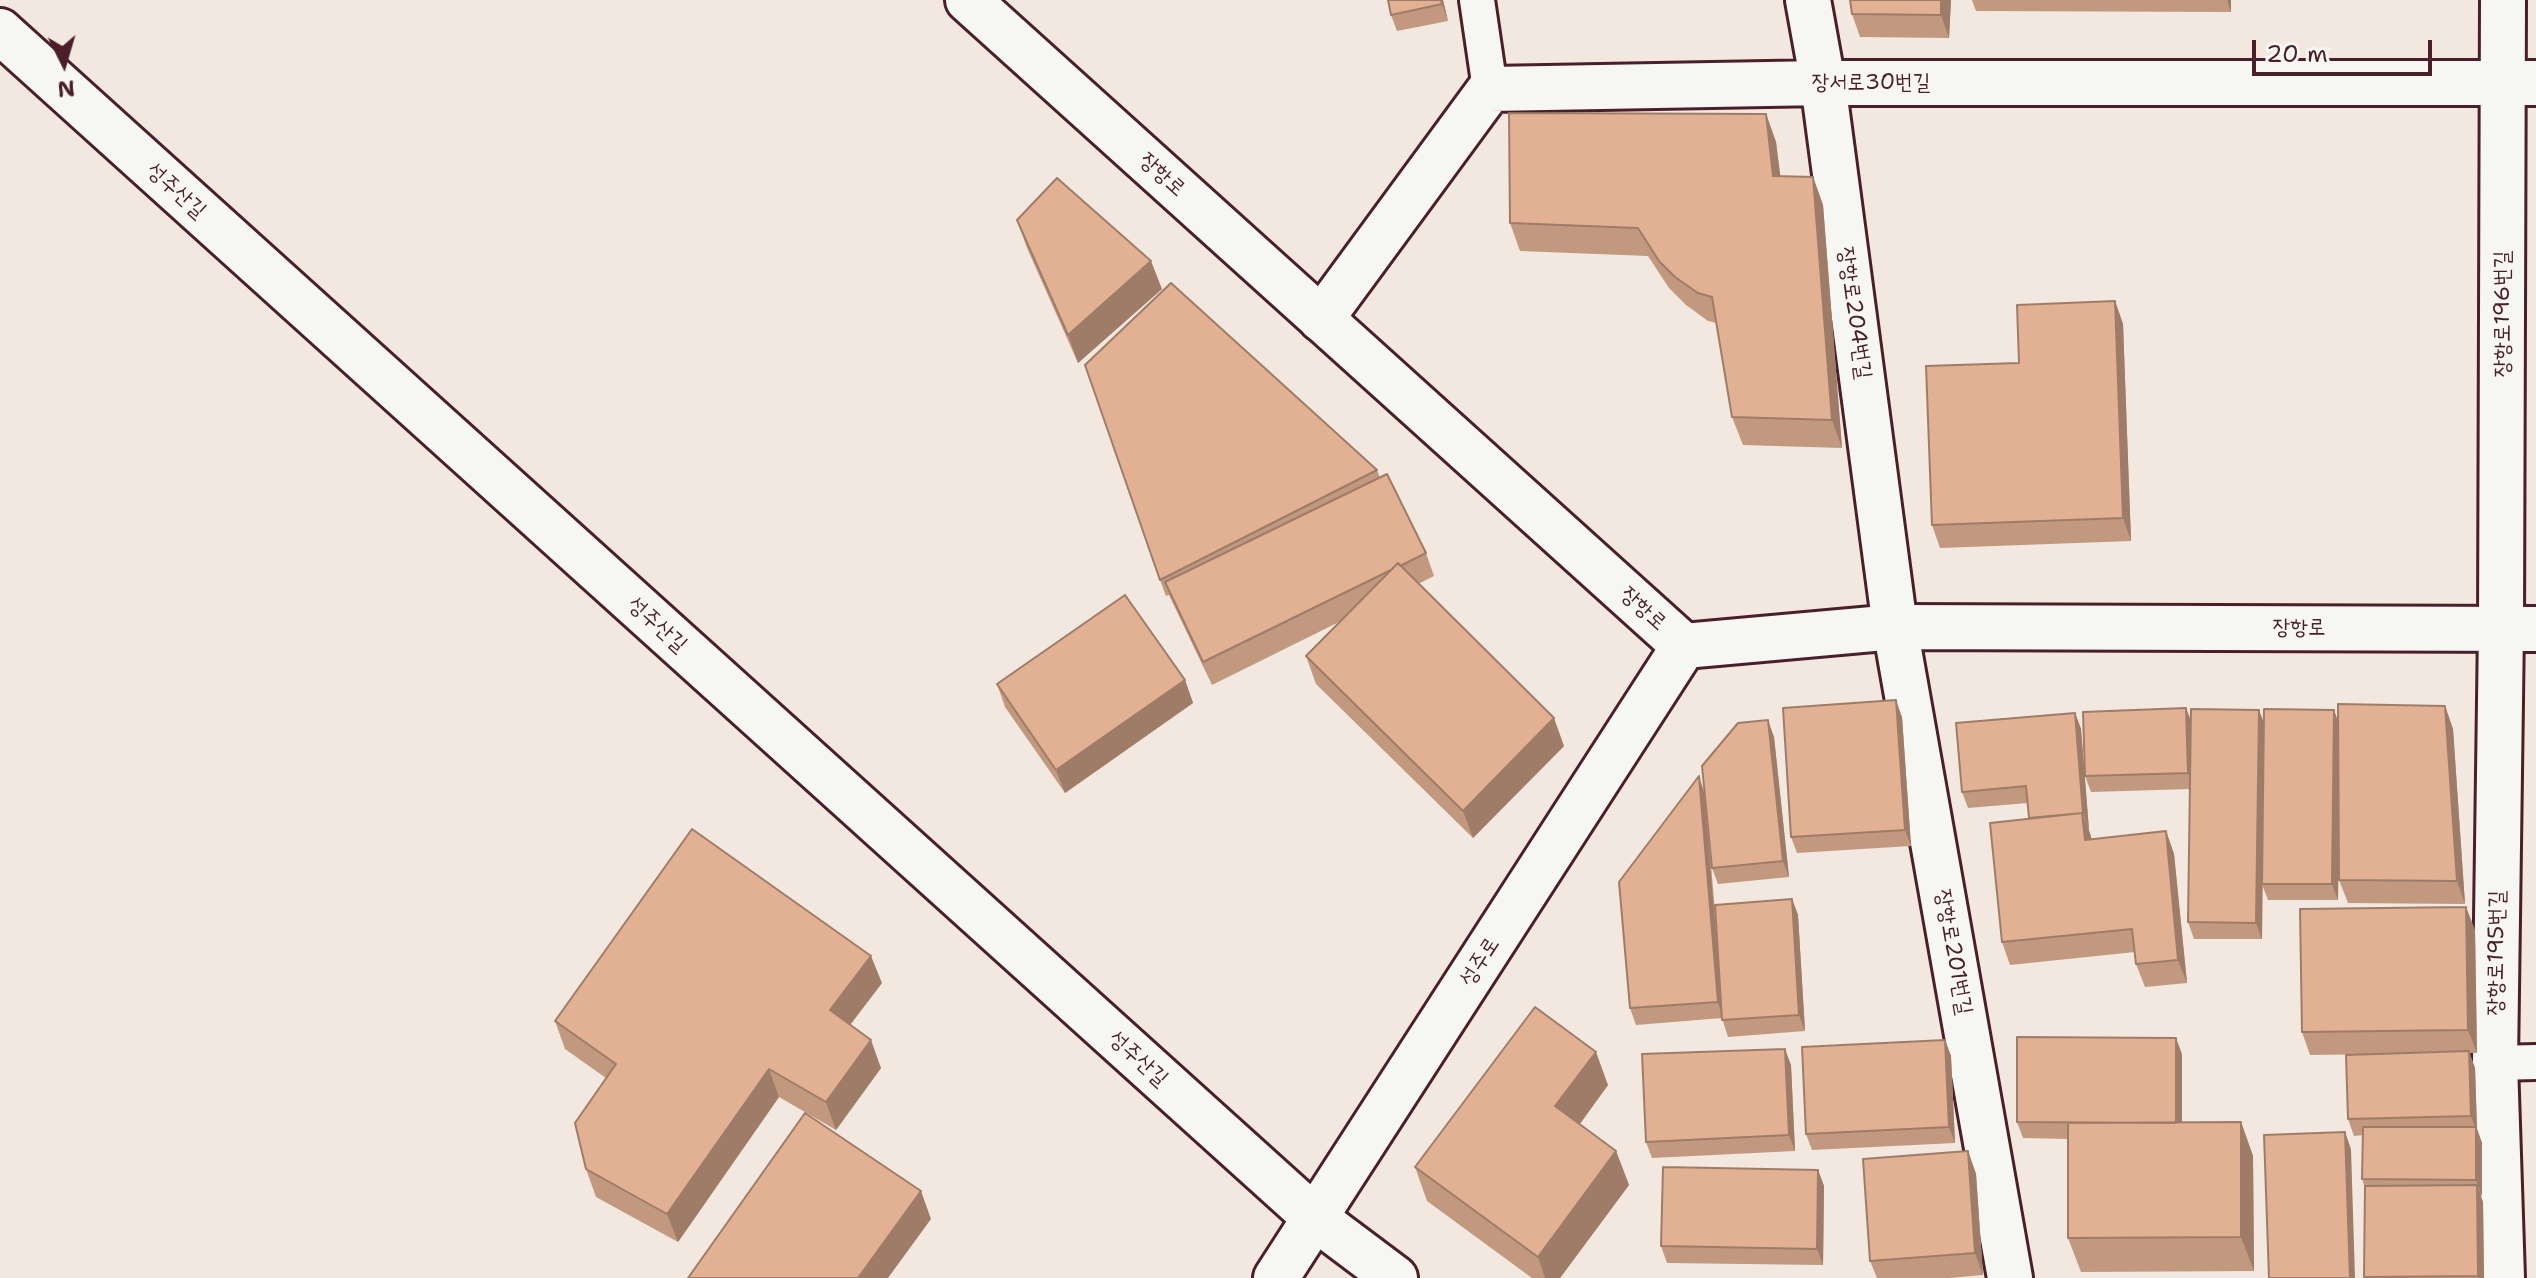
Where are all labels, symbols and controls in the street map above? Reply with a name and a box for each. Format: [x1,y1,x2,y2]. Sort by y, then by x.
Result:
north arrow [24,24,104,104]
scale bar [2256,24,2436,74]
text: 20 m [2266,38,2328,70]
street label: 장서로30번길 [1812,70,1930,96]
text: N [56,73,76,104]
street label: 장항로 [1133,147,1191,203]
street label: 성주산길 [141,157,211,225]
street label: 장항로204번길 [1832,245,1876,381]
street label: 장항로196번길 [2490,250,2516,378]
street label: 장항로 [1614,581,1672,637]
street label: 성주산길 [622,591,692,659]
street label: 장항로 [2272,615,2326,641]
street label: 장항로201번길 [1929,887,1977,1017]
street label: 장항로195번길 [2483,890,2511,1016]
street label: 성주로 [1454,933,1506,991]
street label: 성주산길 [1103,1025,1173,1093]

